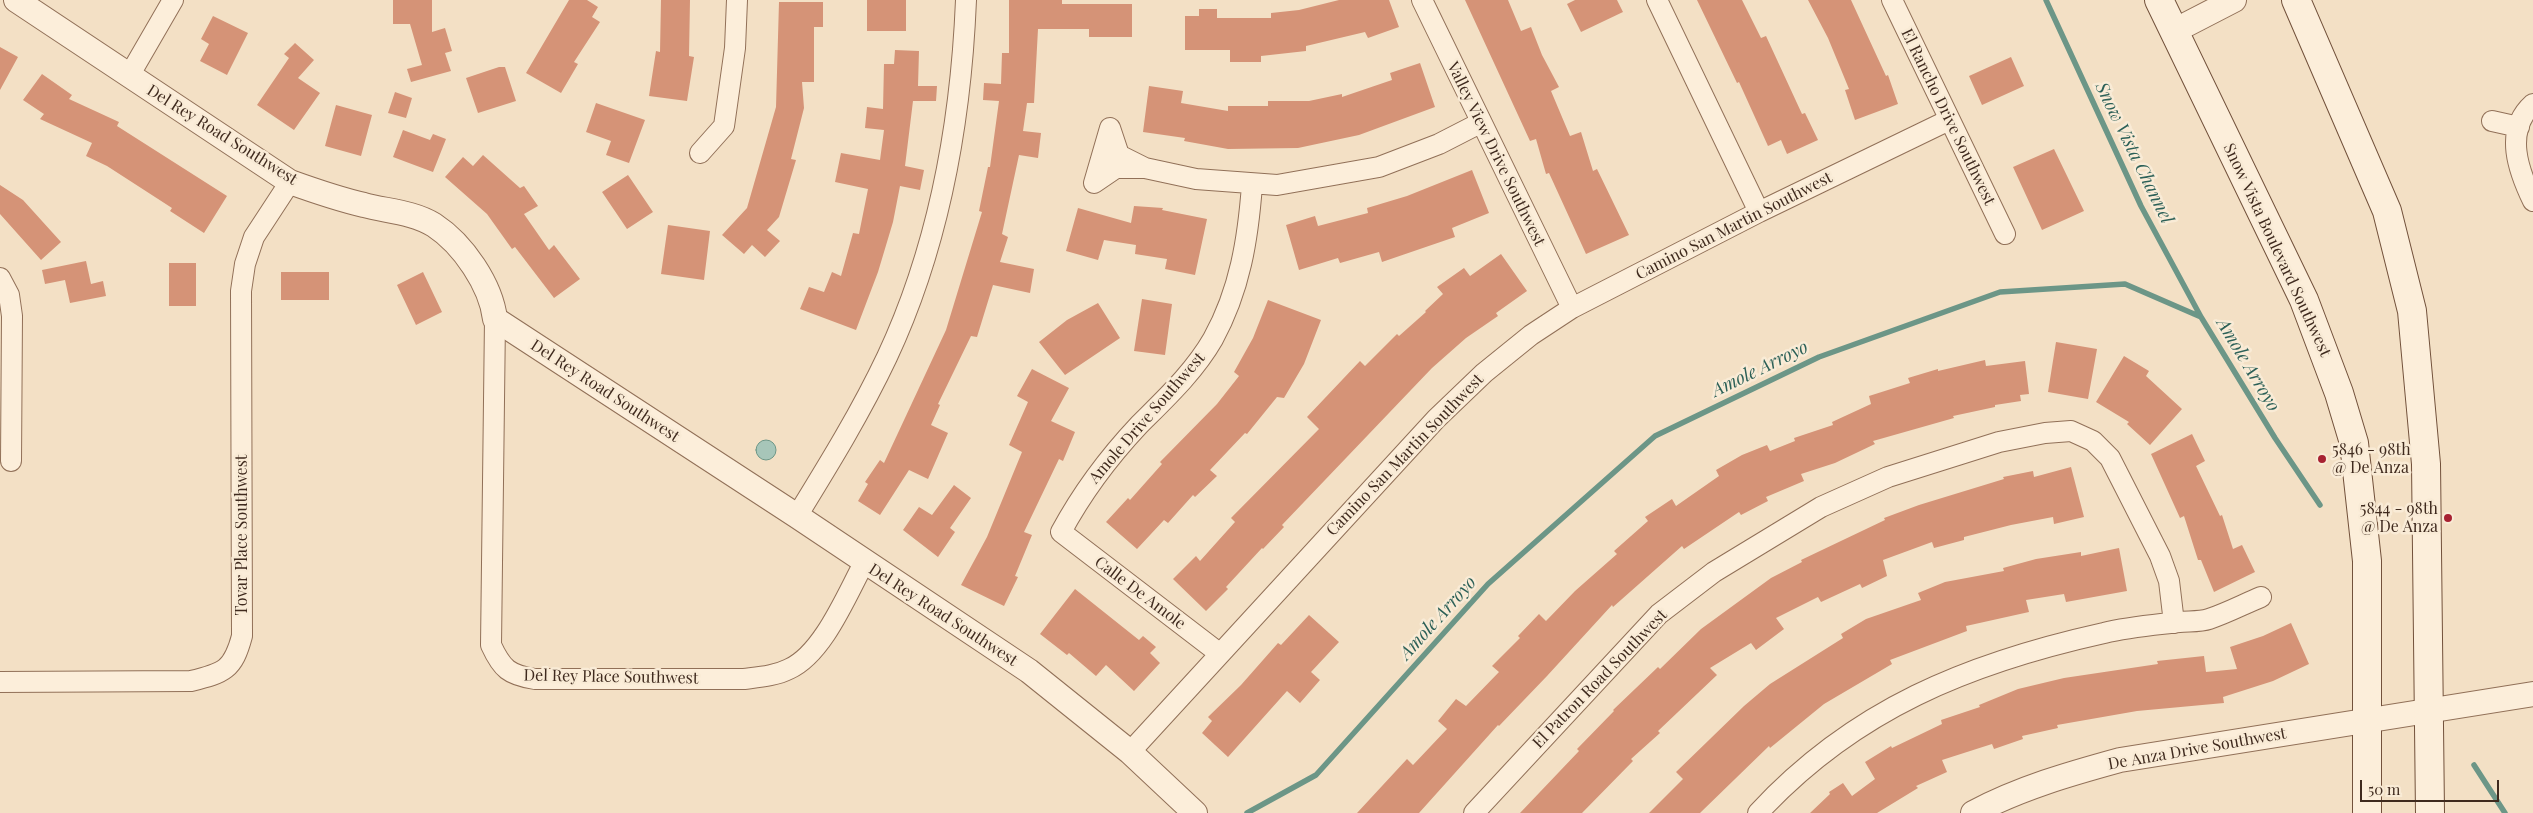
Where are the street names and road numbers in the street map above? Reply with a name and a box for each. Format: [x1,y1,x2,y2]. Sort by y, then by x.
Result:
street label: El Rancho Drive Southwest [1897,26,1999,208]
street label: Valley View Drive Southwest [1443,59,1549,249]
street label: Del Rey Road Southwest [143,81,301,189]
street label: Snow Vista Boulevard Southwest [2219,140,2335,360]
street label: Camino San Martin Southwest [1633,168,1835,284]
street label: Del Rey Road Southwest [527,336,683,446]
street label: Amole Drive Southwest [1085,349,1209,487]
street label: Camino San Martin Southwest [1322,370,1488,540]
street label: Tovar Place Southwest [232,454,252,616]
street label: Calle De Amole [1091,553,1189,633]
street label: Del Rey Road Southwest [865,560,1021,670]
street label: El Patron Road Southwest [1529,606,1671,752]
street label: Del Rey Place Southwest [523,666,699,688]
street label: De Anza Drive Southwest [2106,724,2288,774]

